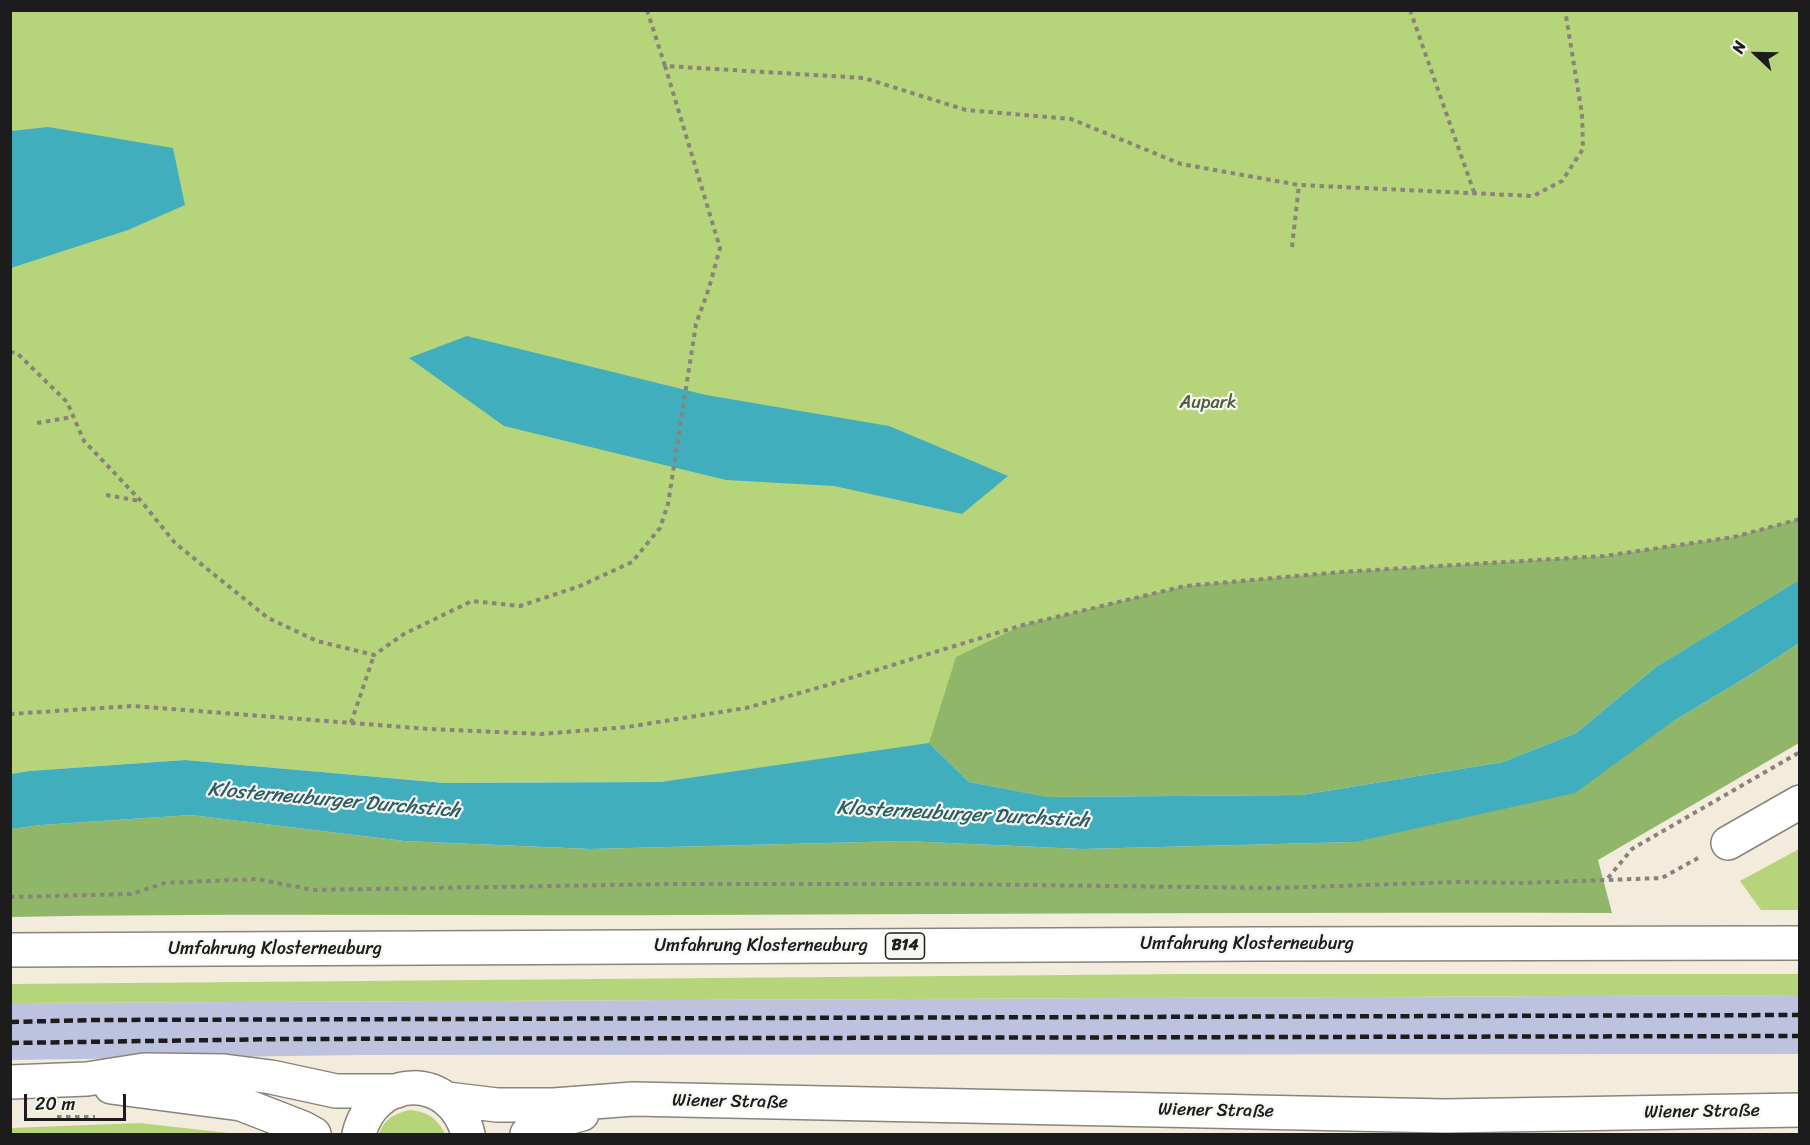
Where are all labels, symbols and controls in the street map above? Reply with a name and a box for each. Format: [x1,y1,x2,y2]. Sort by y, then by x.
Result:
north arrow [1726,24,1786,84]
text: N [1723,36,1754,58]
park label: Aupark [1180,392,1236,414]
water label: Klosterneuburger Durchstich [207,778,461,824]
water label: Klosterneuburger Durchstich [836,796,1090,834]
road number: B14 [886,933,924,959]
street label: Umfahrung Klosterneuburg [1140,933,1354,955]
street label: Umfahrung Klosterneuburg [654,935,868,957]
street label: Umfahrung Klosterneuburg [168,938,382,960]
scale bar [27,1082,129,1120]
text: 20 m [35,1088,75,1120]
street label: Wiener Straße [672,1090,788,1114]
street label: Wiener Straße [1158,1099,1274,1123]
street label: Wiener Straße [1644,1100,1760,1124]

